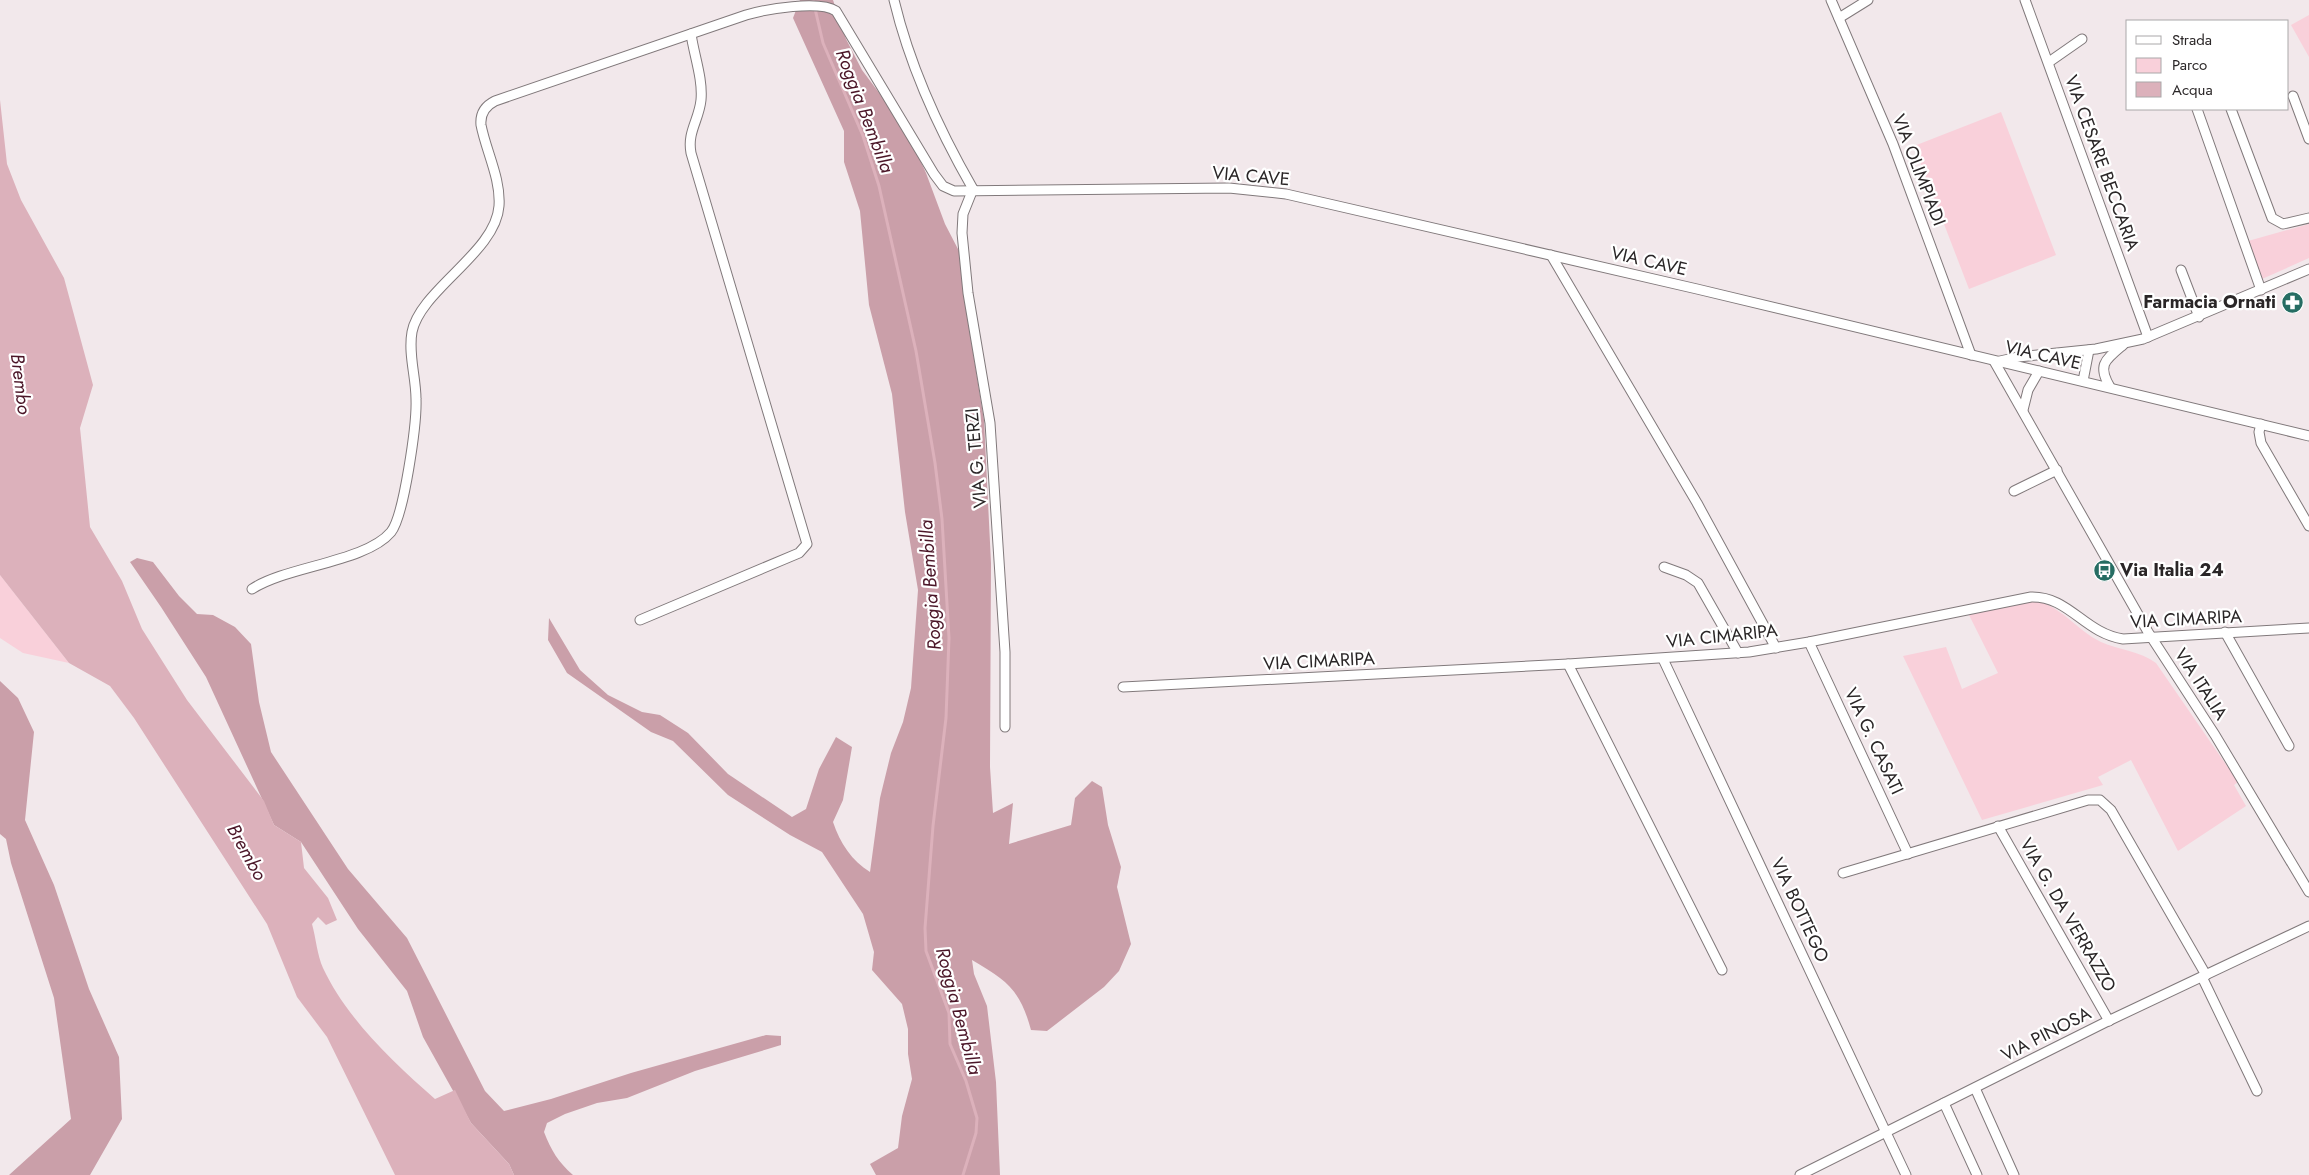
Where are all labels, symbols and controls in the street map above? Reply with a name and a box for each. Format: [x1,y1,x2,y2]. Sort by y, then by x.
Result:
legend [2126,20,2289,110]
text: Strada [2172,29,2212,51]
water label: Roggia Bembilla [829,45,901,177]
text: Parco [2172,54,2207,76]
street label: VIA CESARE BECCARIA [2058,71,2146,255]
text: Acqua [2172,79,2213,101]
street label: VIA OLIMPIADI [1886,110,1952,230]
street label: VIA CAVE [1211,160,1291,192]
street label: VIA CAVE [1608,240,1690,282]
place label: Farmacia Ornati [2143,289,2276,315]
pharmacy icon: Farmacia Ornati [2280,290,2304,314]
street label: VIA CAVE [2002,334,2084,376]
water label: Brembo [4,352,38,416]
street label: VIA G. TERZI [959,407,993,509]
water label: Roggia Bembilla [912,518,948,651]
place label: Via Italia 24 [2119,557,2224,583]
bus stop icon: Via Italia 24 [2092,558,2116,582]
street label: VIA CIMARIPA [2130,603,2243,635]
street label: VIA CIMARIPA [1665,617,1779,655]
street label: VIA ITALIA [2168,643,2234,725]
street label: VIA CIMARIPA [1263,645,1376,677]
street label: VIA G. CASATI [1838,683,1910,799]
water label: Brembo [220,819,274,885]
street label: VIA G. DA VERRAZZO [2013,833,2123,997]
street label: VIA BOTTEGO [1764,853,1836,967]
water label: Roggia Bembilla [929,944,989,1078]
street label: VIA PINOSA [1997,1000,2096,1068]

